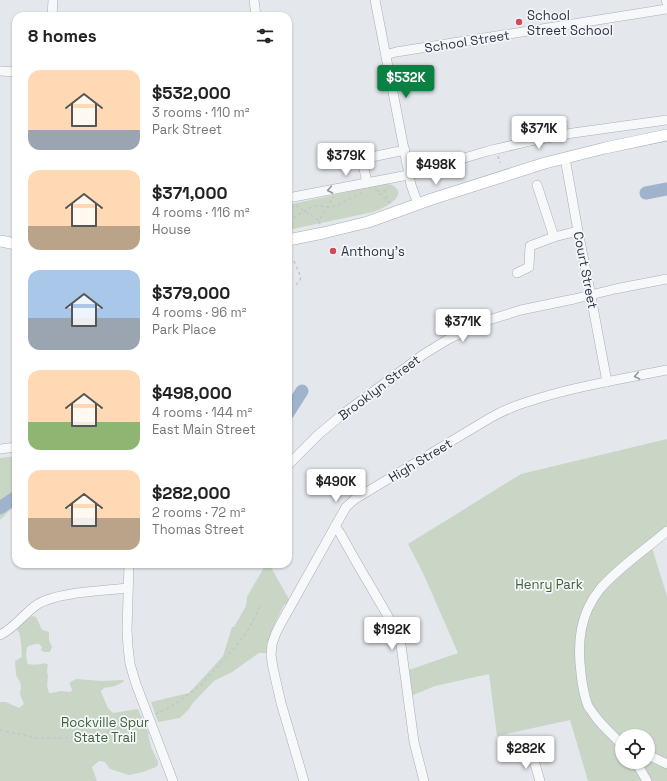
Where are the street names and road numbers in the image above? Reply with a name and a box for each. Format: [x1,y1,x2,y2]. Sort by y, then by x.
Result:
street label: School Street [423,26,511,57]
street label: Court Street [570,230,601,310]
street label: Brooklyn Street [335,351,424,424]
street label: High Street [385,435,455,486]

